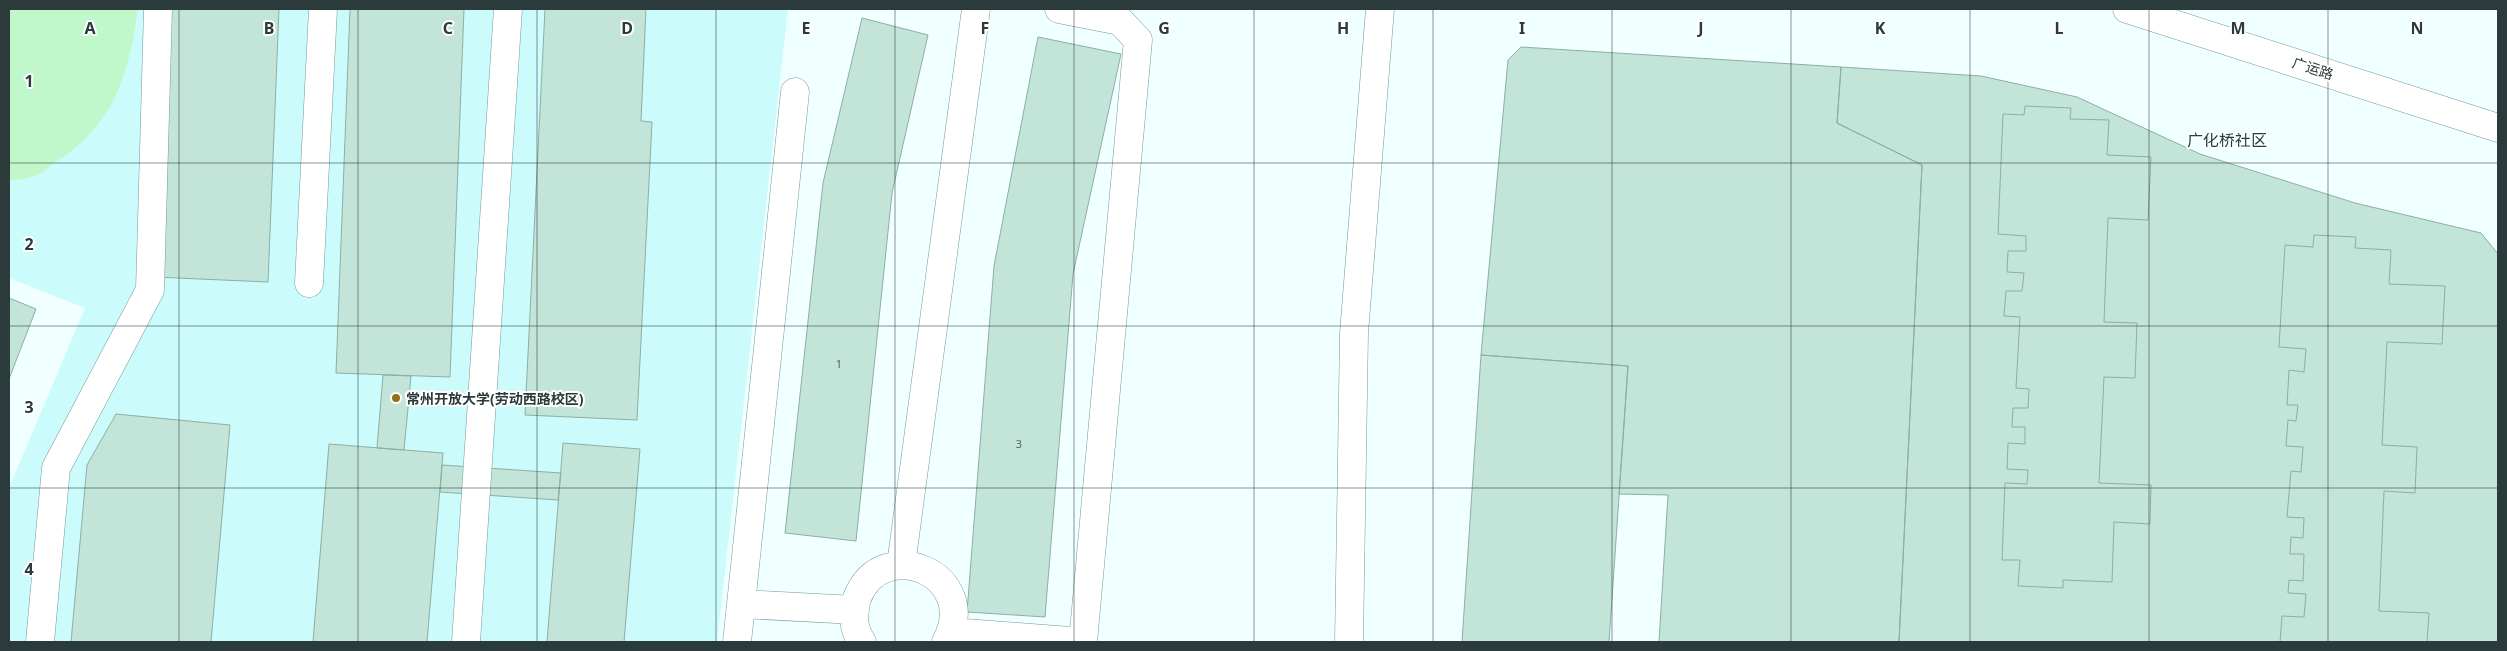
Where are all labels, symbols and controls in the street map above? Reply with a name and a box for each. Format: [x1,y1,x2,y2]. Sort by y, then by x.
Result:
text: A [84,17,96,39]
text: B [264,17,274,39]
text: C [443,17,453,39]
text: D [621,17,633,39]
text: E [802,17,811,39]
text: F [981,17,989,39]
text: G [1158,17,1170,39]
text: H [1337,17,1349,39]
text: I [1519,17,1525,39]
text: J [1696,17,1704,39]
text: K [1875,17,1886,39]
text: L [2055,17,2064,39]
text: M [2230,17,2246,39]
text: N [2410,17,2424,39]
street label: 广运路 [2290,52,2336,84]
text: 1 [24,70,34,92]
district label: 广化桥社区 [2187,129,2267,151]
text: 2 [24,233,34,255]
house number: 1 [836,356,842,371]
place label: 常州开放大学(劳动西路校区) [406,389,584,408]
marker: 常州开放大学(劳动西路校区) [390,392,402,404]
text: 3 [24,396,34,418]
house number: 3 [1016,436,1022,451]
text: 4 [24,558,34,580]

